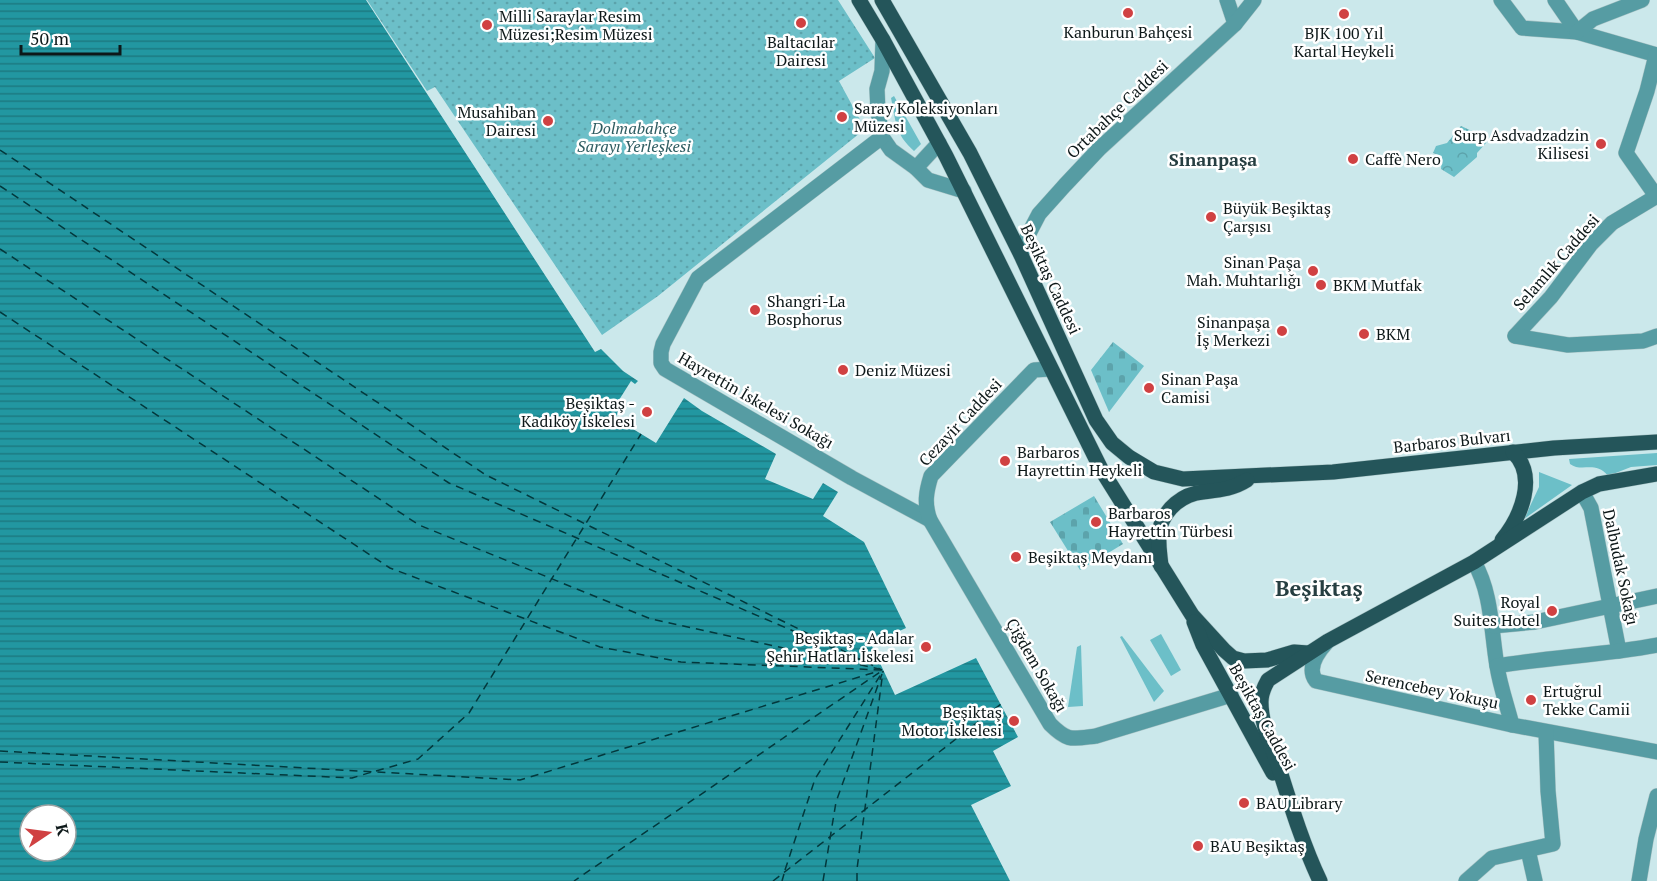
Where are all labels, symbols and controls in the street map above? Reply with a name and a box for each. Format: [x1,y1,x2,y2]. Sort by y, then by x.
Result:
place label: Milli Saraylar Resim Müzesi;Resim Müzesi [499,5,653,45]
marker: Kanburun Bahçesi [1121,6,1135,20]
marker: BJK 100 Yıl Kartal Heykeli [1337,7,1351,21]
marker: Baltacılar Dairesi [794,16,808,30]
scale bar [21,18,120,56]
marker: Milli Saraylar Resim Müzesi;Resim Müzesi [480,18,494,32]
place label: Kanburun Bahçesi [1064,21,1193,43]
place label: BJK 100 Yıl Kartal Heykeli [1294,22,1394,62]
text: 50 m [30,26,70,50]
place label: Baltacılar Dairesi [767,31,836,71]
street label: Ortabahçe Caddesi [1061,55,1173,163]
place label: Saray Koleksiyonları Müzesi [854,97,998,137]
place label: Musahiban Dairesi [457,101,536,141]
marker: Saray Koleksiyonları Müzesi [835,110,849,124]
marker: Musahiban Dairesi [541,114,555,128]
park label: Dolmabahçe Sarayı Yerleşkesi [577,117,692,157]
place label: Surp Asdvadzadzin Kilisesi [1454,124,1589,164]
marker: Surp Asdvadzadzin Kilisesi [1594,137,1608,151]
district label: Sinanpaşa [1169,147,1257,171]
place label: Caffè Nero [1365,148,1441,170]
marker: Caffè Nero [1346,152,1360,166]
place label: Büyük Beşiktaş Çarşısı [1223,197,1331,237]
street label: Selamlık Caddesi [1508,209,1604,315]
marker: Büyük Beşiktaş Çarşısı [1204,210,1218,224]
street label: Beşiktaş Caddesi [1016,220,1086,338]
place label: Sinan Paşa Mah. Muhtarlığı [1186,251,1301,291]
marker: Sinan Paşa Mah. Muhtarlığı [1306,264,1320,278]
place label: BKM Mutfak [1333,274,1422,296]
marker: BKM Mutfak [1314,278,1328,292]
place label: Shangri-La Bosphorus [767,290,846,330]
marker: Shangri-La Bosphorus [748,303,762,317]
place label: Sinanpaşa İş Merkezi [1197,311,1270,351]
place label: BKM [1376,323,1410,345]
marker: Sinanpaşa İş Merkezi [1275,324,1289,338]
marker: BKM [1357,327,1371,341]
street label: Hayrettin İskelesi Sokağı [674,346,838,454]
place label: Deniz Müzesi [855,359,951,381]
marker: Deniz Müzesi [836,363,850,377]
place label: Sinan Paşa Camisi [1161,368,1238,408]
street label: Cezayir Caddesi [914,373,1007,471]
marker: Sinan Paşa Camisi [1142,381,1156,395]
place label: Beşiktaş - Kadıköy İskelesi [521,392,635,432]
marker: Beşiktaş - Kadıköy İskelesi [640,405,654,419]
street label: Barbaros Bulvarı [1392,424,1512,458]
place label: Barbaros Hayrettin Heykeli [1017,441,1142,481]
marker: Barbaros Hayrettin Heykeli [998,454,1012,468]
place label: Barbaros Hayrettin Türbesi [1108,502,1233,542]
street label: Dalbudak Sokağı [1598,507,1644,627]
marker: Barbaros Hayrettin Türbesi [1089,515,1103,529]
place label: Beşiktaş Meydanı [1028,546,1153,568]
marker: Beşiktaş Meydanı [1009,550,1023,564]
district label: Beşiktaş [1275,573,1363,602]
place label: Royal Suites Hotel [1454,591,1540,631]
marker: Royal Suites Hotel [1545,604,1559,618]
street label: Çiğdem Sokağı [1001,614,1073,716]
place label: Beşiktaş - Adalar Şehir Hatları İskelesi [766,627,915,667]
marker: Beşiktaş - Adalar Şehir Hatları İskelesi [919,640,933,654]
street label: Beşiktaş Caddesi [1224,660,1302,775]
street label: Serencebey Yokuşu [1363,664,1501,714]
place label: Ertuğrul Tekke Camii [1543,680,1630,720]
marker: Ertuğrul Tekke Camii [1524,693,1538,707]
place label: Beşiktaş Motor İskelesi [901,701,1002,741]
marker: Beşiktaş Motor İskelesi [1007,714,1021,728]
place label: BAU Library [1256,792,1343,814]
marker: BAU Library [1237,796,1251,810]
north arrow [18,803,78,863]
text: K [51,822,75,838]
place label: BAU Beşiktaş [1210,835,1305,857]
marker: BAU Beşiktaş [1191,839,1205,853]

